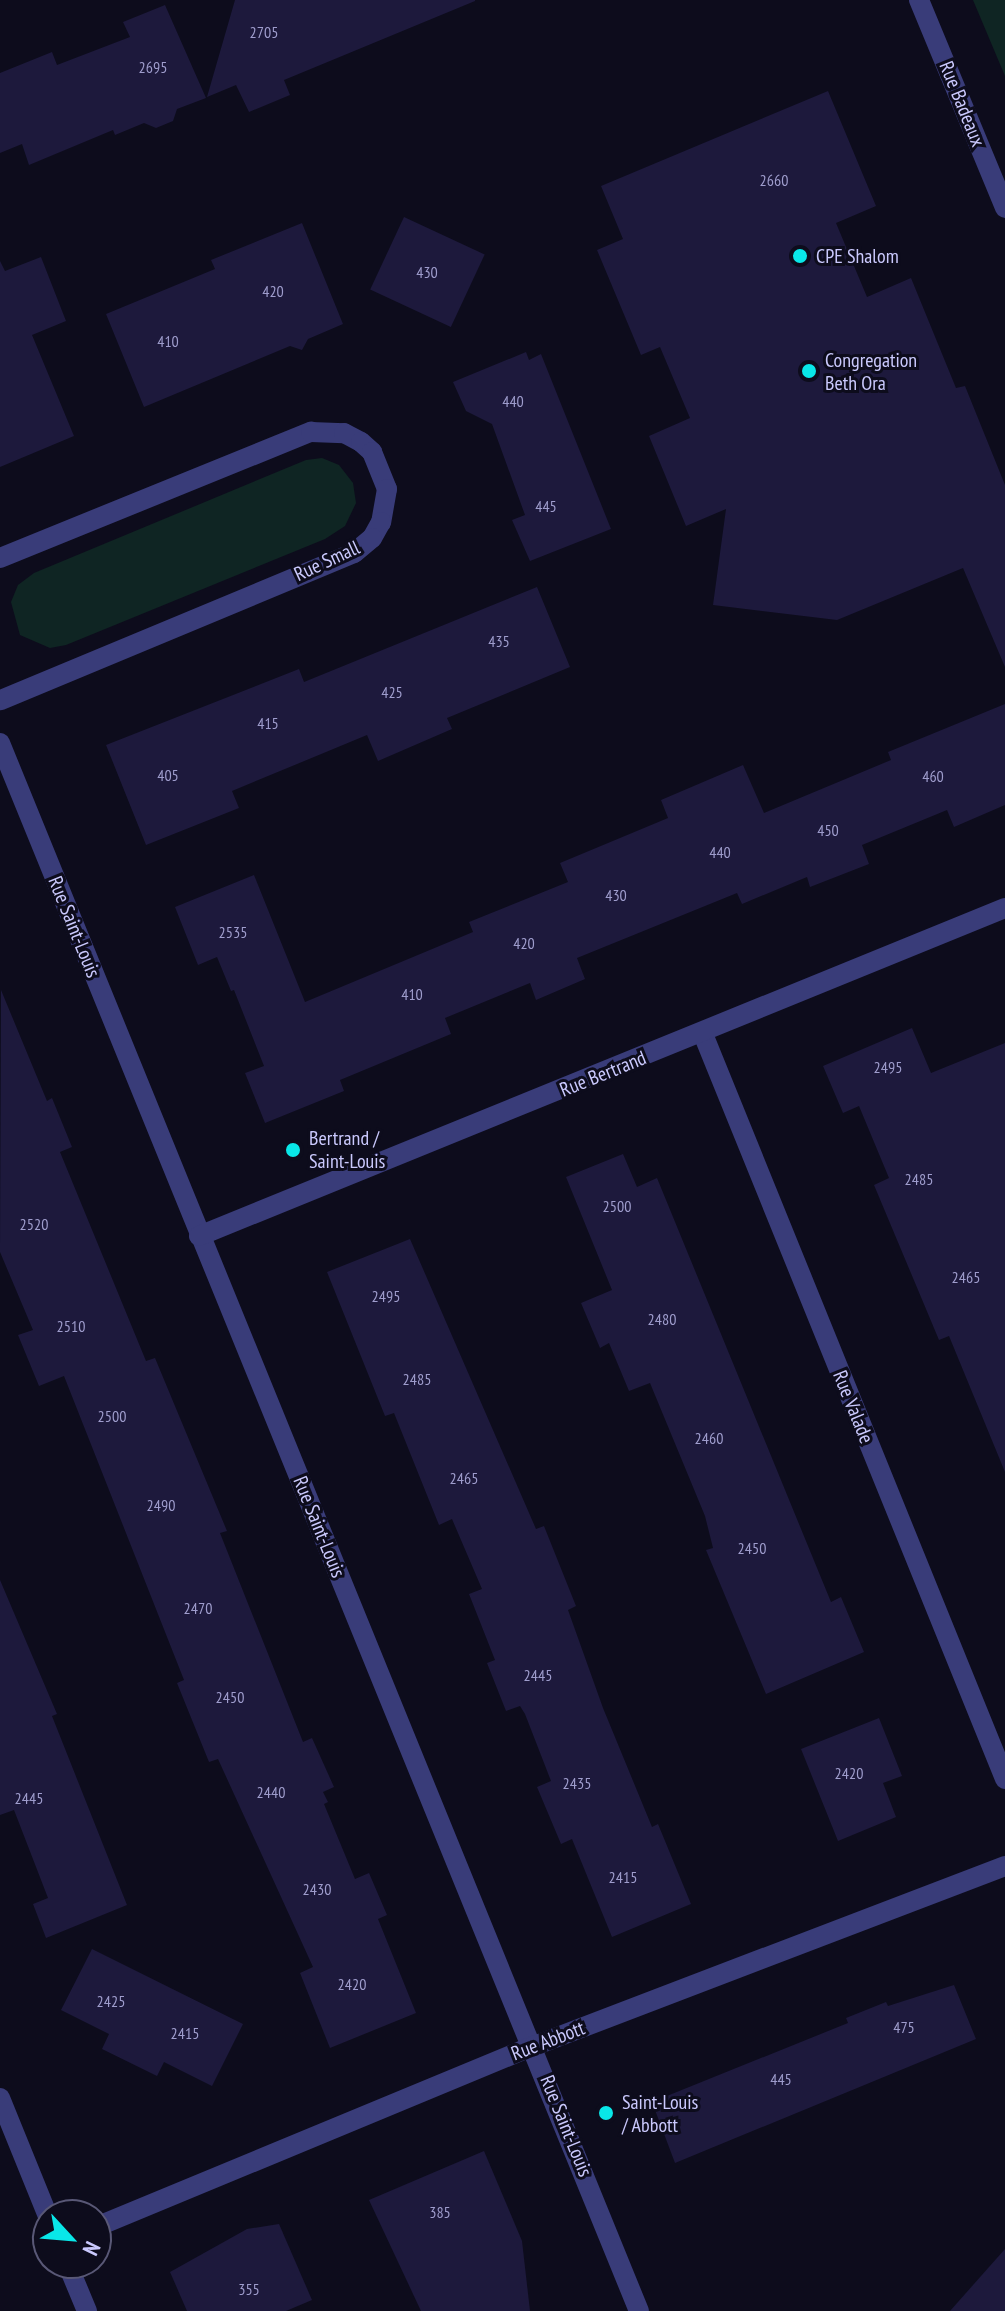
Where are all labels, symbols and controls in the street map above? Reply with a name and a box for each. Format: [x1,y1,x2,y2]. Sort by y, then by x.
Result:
house number: 2705 [250,22,278,42]
house number: 2695 [139,57,167,77]
street label: Rue Badeaux [934,58,990,150]
house number: 2660 [760,170,788,190]
place label: CPE Shalom [816,244,899,268]
marker: CPE Shalom [791,247,809,265]
house number: 430 [416,262,438,282]
house number: 420 [262,281,284,301]
house number: 410 [157,331,179,351]
place label: Congregation Beth Ora [825,348,917,395]
marker: Congregation Beth Ora [800,362,818,380]
house number: 440 [502,391,524,411]
house number: 445 [535,496,557,516]
street label: Rue Small [290,535,364,587]
house number: 435 [488,631,510,651]
house number: 425 [381,682,403,702]
house number: 415 [257,713,279,733]
house number: 405 [157,765,179,785]
house number: 460 [922,766,944,786]
house number: 450 [817,820,839,840]
house number: 440 [709,842,731,862]
street label: Rue Saint-Louis [43,873,105,981]
house number: 430 [605,885,627,905]
house number: 2535 [219,922,247,942]
house number: 420 [513,933,535,953]
house number: 410 [401,984,423,1004]
street label: Rue Bertrand [556,1046,650,1102]
house number: 2495 [874,1057,902,1077]
place label: Bertrand / Saint-Louis [309,1126,385,1173]
marker: Bertrand / Saint-Louis [284,1141,302,1159]
house number: 2485 [905,1169,933,1189]
house number: 2500 [603,1196,631,1216]
house number: 2520 [20,1214,48,1234]
house number: 2465 [952,1267,980,1287]
house number: 2495 [372,1286,400,1306]
house number: 2480 [648,1309,676,1329]
house number: 2510 [57,1316,85,1336]
street label: Rue Valade [827,1367,879,1447]
house number: 2485 [403,1369,431,1389]
house number: 2500 [98,1406,126,1426]
house number: 2460 [695,1428,723,1448]
house number: 2465 [450,1468,478,1488]
street label: Rue Saint-Louis [288,1473,350,1581]
house number: 2490 [147,1495,175,1515]
house number: 2450 [738,1538,766,1558]
house number: 2470 [184,1598,212,1618]
house number: 2445 [524,1665,552,1685]
house number: 2450 [216,1687,244,1707]
house number: 2420 [835,1763,863,1783]
house number: 2435 [563,1773,591,1793]
house number: 2440 [257,1782,285,1802]
house number: 2445 [15,1788,43,1808]
house number: 2415 [609,1867,637,1887]
house number: 2430 [303,1879,331,1899]
house number: 2420 [338,1974,366,1994]
house number: 2425 [97,1991,125,2011]
street label: Rue Abbott [508,2016,588,2066]
house number: 475 [893,2017,915,2037]
house number: 2415 [171,2023,199,2043]
house number: 445 [770,2069,792,2089]
street label: Rue Saint-Louis [535,2072,597,2180]
place label: Saint-Louis / Abbott [622,2090,698,2137]
marker: Saint-Louis / Abbott [597,2104,615,2122]
north arrow [32,2199,112,2279]
house number: 385 [429,2202,451,2222]
text: N [77,2237,107,2260]
house number: 355 [238,2279,260,2299]

